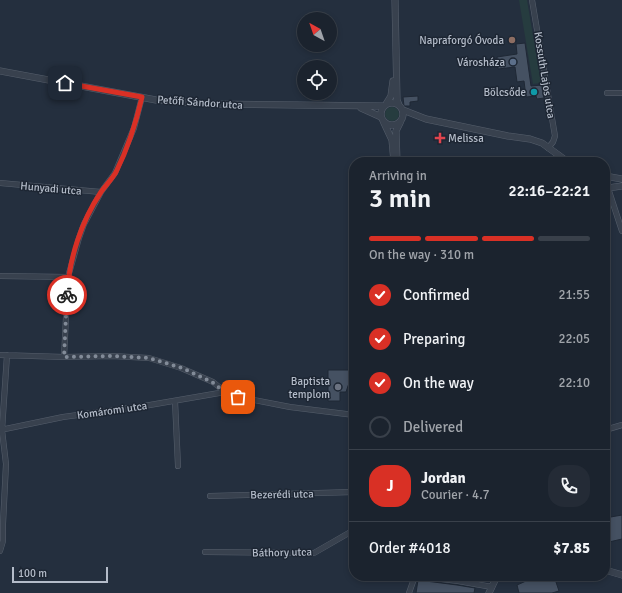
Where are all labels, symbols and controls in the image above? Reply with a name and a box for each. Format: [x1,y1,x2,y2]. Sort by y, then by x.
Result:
north arrow [297,12,337,52]
map controls [297,12,337,100]
street label: Kossuth Lajos utca [531,31,558,120]
place label: Napraforgó Óvoda [419,33,504,47]
marker: Napraforgó Óvoda [507,35,517,45]
place label: Városháza [457,56,505,69]
marker: Városháza [508,57,518,67]
button: locate [297,60,337,100]
pin [48,66,82,100]
icon: home [54,72,76,94]
place label: Bölcsőde [483,86,526,99]
marker: Bölcsőde [529,87,539,97]
street label: Petőfi Sándor utca [157,93,244,112]
place label: Melissa [448,132,484,145]
marker: Melissa [435,133,445,143]
text: Arriving in [369,168,427,184]
street label: Hunyadi utca [20,179,83,198]
text: 22:16–22:21 [509,182,590,200]
text: 3 min [369,183,431,215]
text: On the way · 310 m [369,247,474,263]
courier [47,275,87,315]
icon: bike [56,284,78,306]
icon: check [369,284,391,306]
text: Confirmed [403,286,470,304]
text: 21:55 [558,287,590,303]
icon: check [369,328,391,350]
text: Preparing [403,330,466,348]
text: 22:05 [558,331,590,347]
icon: check [369,372,391,394]
text: On the way [403,374,474,392]
place label: Baptista templom [289,375,330,401]
text: 22:10 [558,375,590,391]
pin [221,380,255,414]
marker: Baptista templom [333,382,343,392]
icon: bag [227,386,249,408]
street label: Komáromi utca [76,399,148,422]
text: Delivered [403,418,463,436]
button: phone [548,465,590,507]
text: Jordan [421,469,466,487]
text: J [386,477,394,495]
street label: Bezerédi utca [250,487,314,502]
text: Courier · 4.7 [421,487,490,503]
text: Order #4018 [369,539,451,557]
text: $7.85 [553,539,590,557]
street label: Báthory utca [252,545,313,560]
scale bar [12,565,108,584]
text: 100 m [18,567,47,580]

